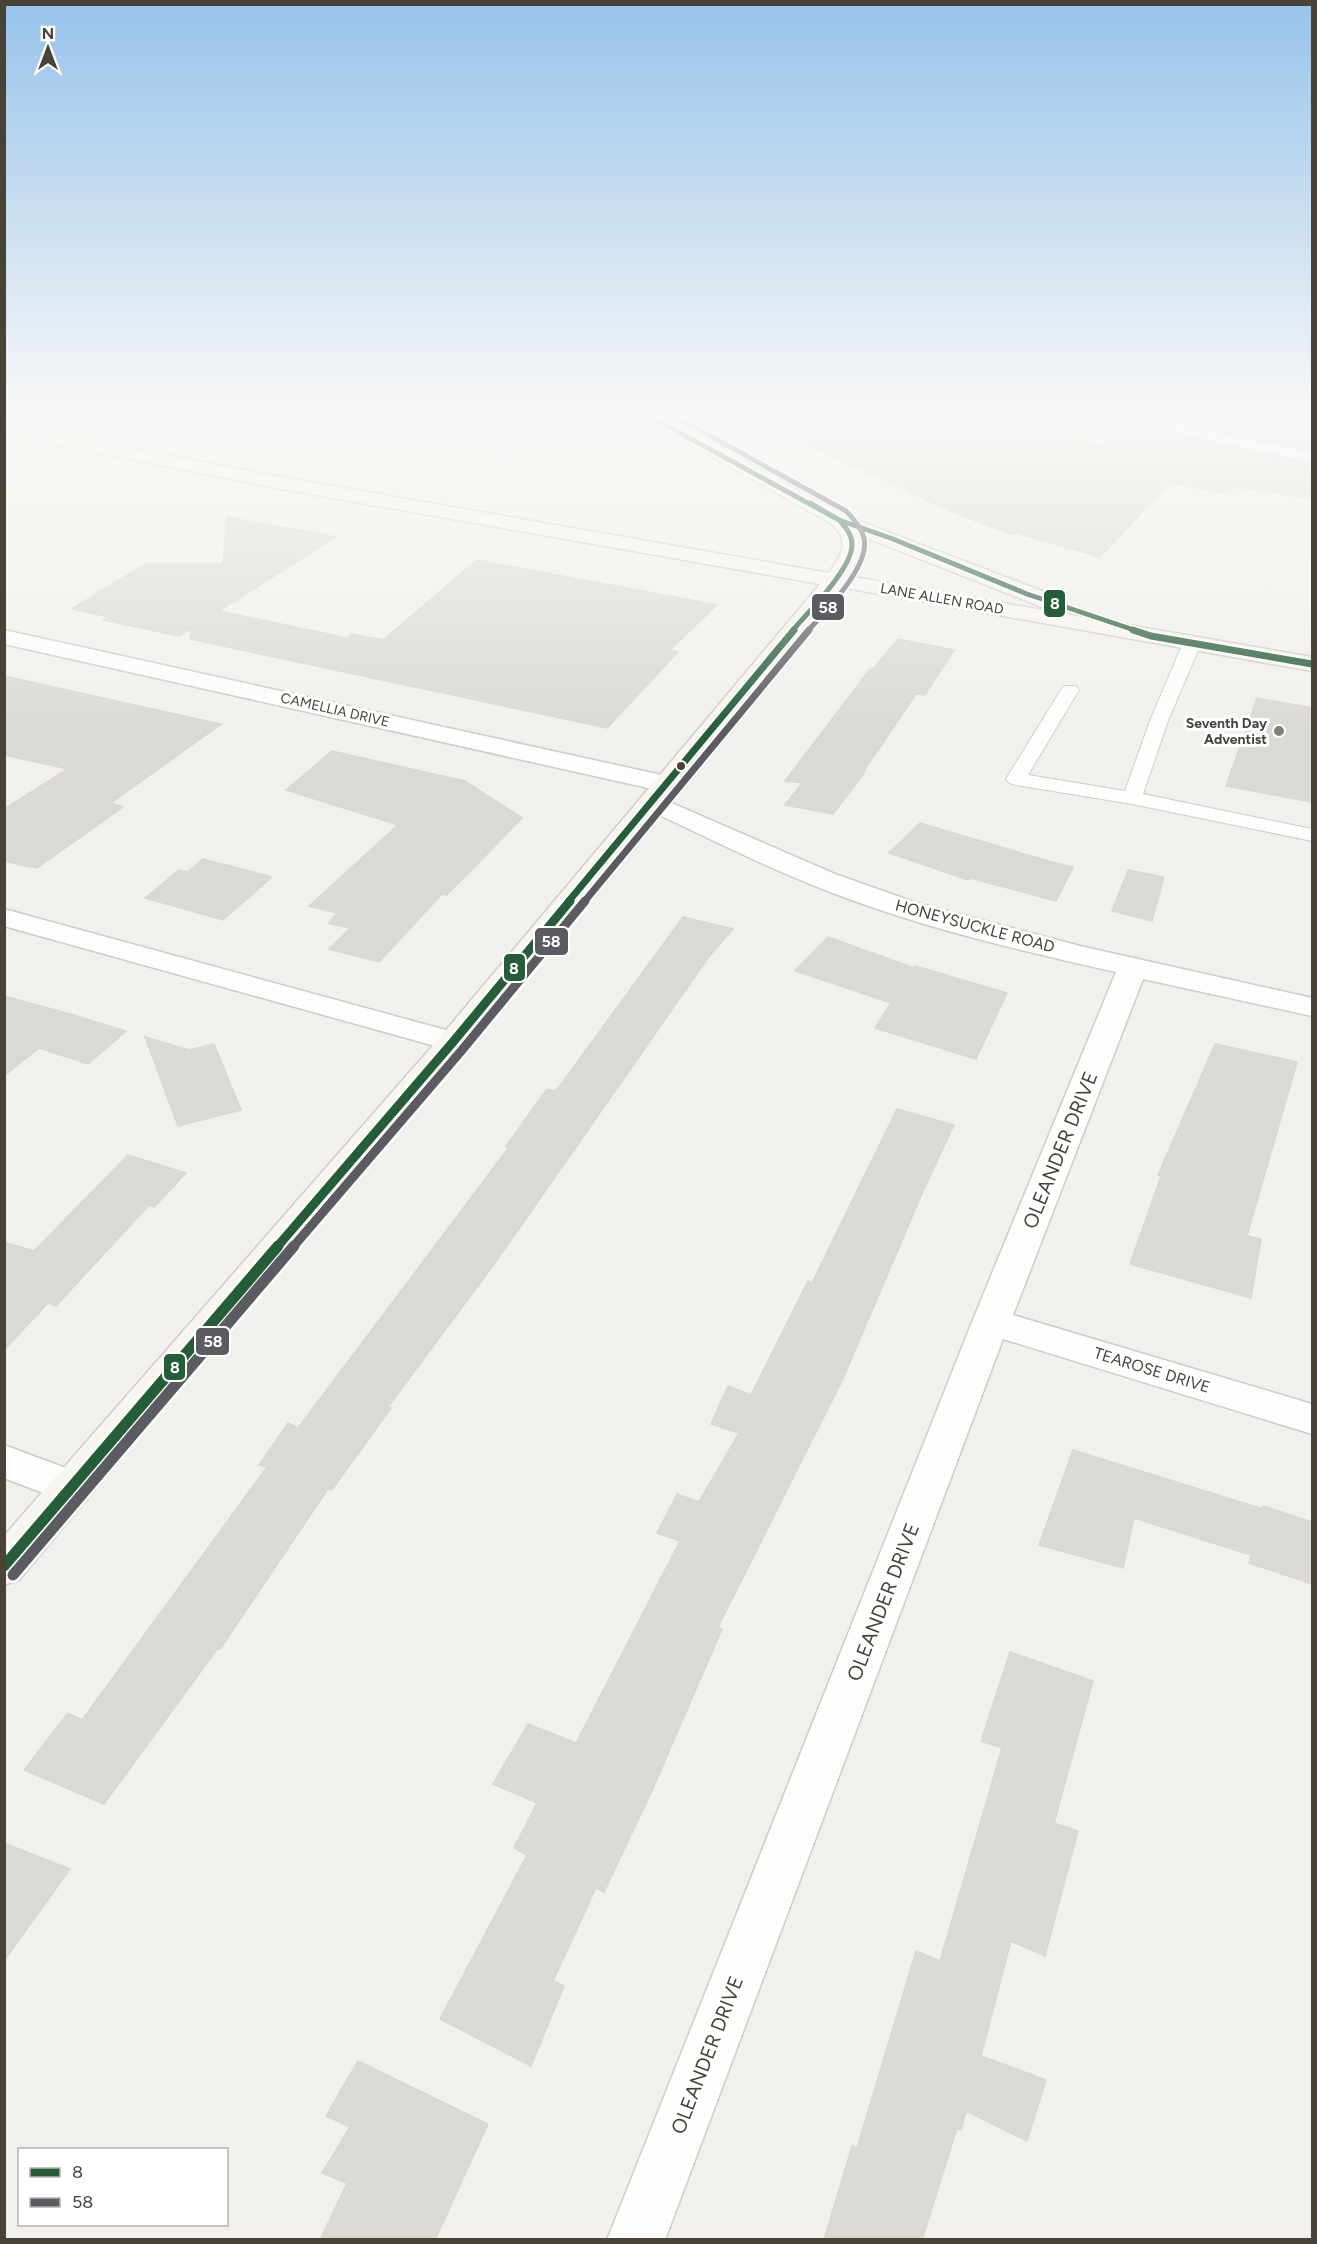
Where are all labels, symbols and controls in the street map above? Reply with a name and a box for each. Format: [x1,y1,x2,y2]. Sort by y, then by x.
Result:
north arrow [18,18,78,78]
text: N [42,24,54,43]
street label: LANE ALLEN ROAD [879,580,1005,618]
line badge: 8 [1043,589,1066,618]
line badge: 58 [811,593,845,621]
text: 8 [1050,594,1060,613]
text: 58 [818,598,838,617]
street label: CAMELLIA DRIVE [279,689,391,731]
place label: Seventh Day Adventist [1186,715,1268,748]
marker: Seventh Day Adventist [1272,724,1286,738]
unlabelled marker [675,760,687,772]
street label: HONEYSUCKLE ROAD [893,896,1057,956]
line badge: 58 [534,927,569,956]
text: 58 [541,932,561,951]
line badge: 8 [503,953,526,982]
text: 8 [509,959,519,978]
street label: OLEANDER DRIVE [1018,1068,1102,1232]
line badge: 58 [195,1327,230,1356]
text: 58 [203,1332,223,1351]
street label: TEAROSE DRIVE [1091,1343,1213,1397]
line badge: 8 [163,1353,186,1381]
text: 8 [170,1358,180,1377]
street label: OLEANDER DRIVE [842,1520,924,1684]
street label: OLEANDER DRIVE [666,1973,748,2137]
legend [18,2148,228,2226]
text: 8 [72,2161,83,2183]
text: 58 [72,2191,93,2213]

